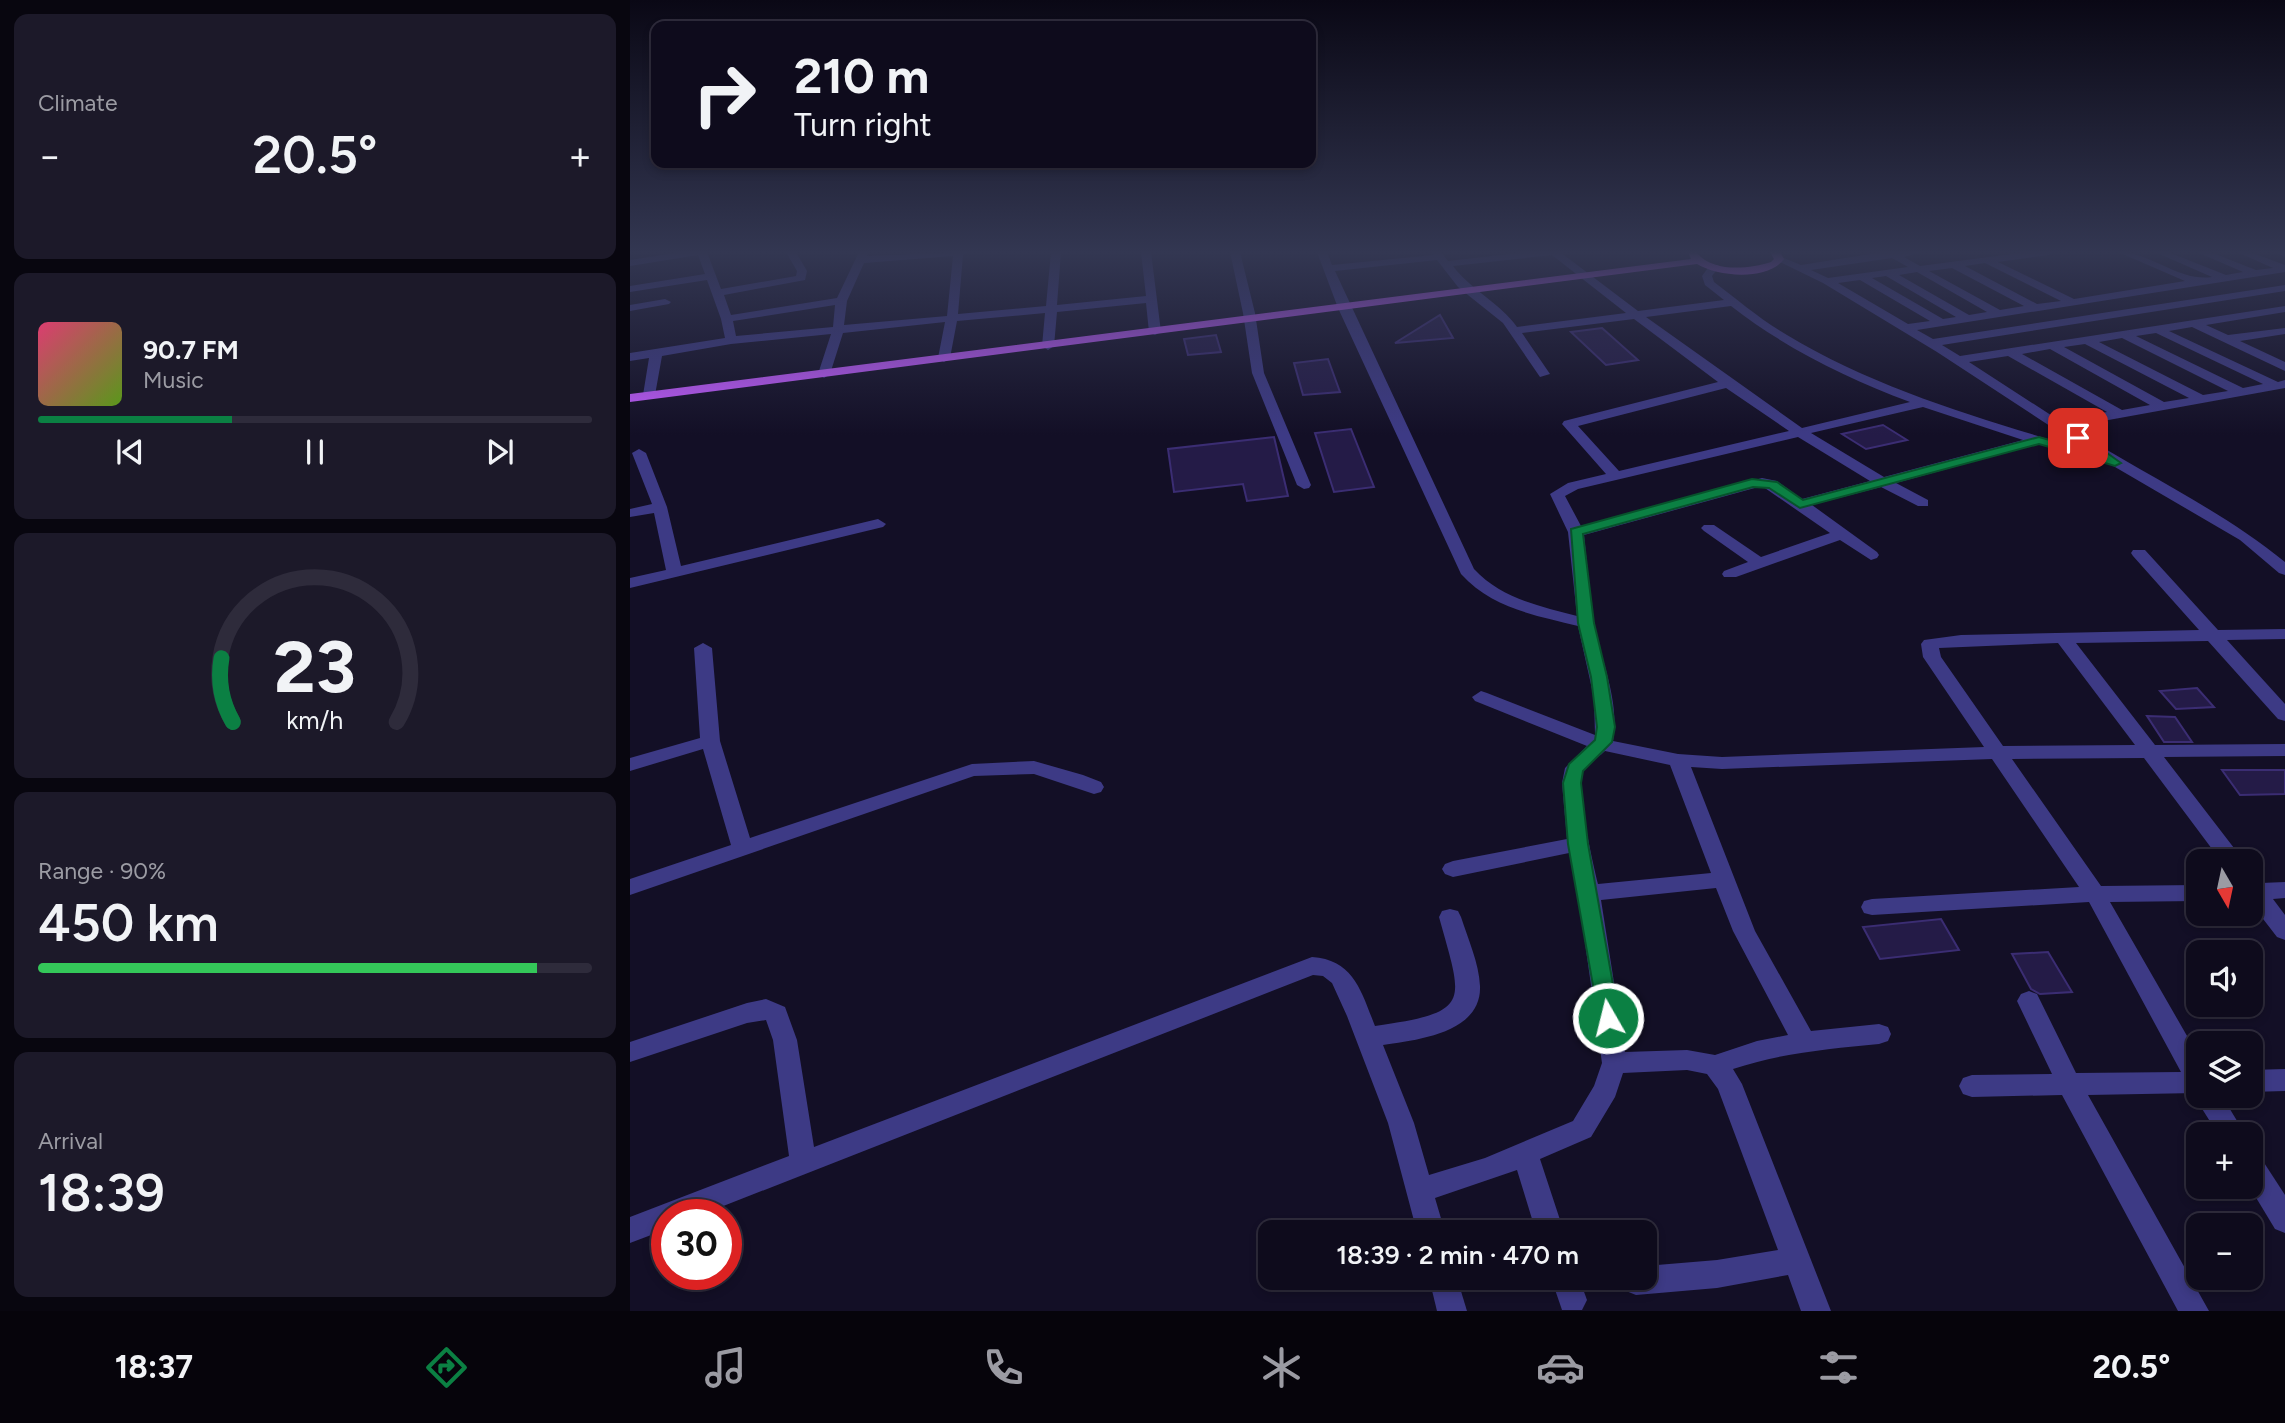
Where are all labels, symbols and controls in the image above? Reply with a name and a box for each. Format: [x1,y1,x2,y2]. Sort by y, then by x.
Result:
text: 210 m [794,46,929,105]
icon: right [679,49,770,140]
text: Climate [38,89,117,117]
text: Turn right [794,106,932,144]
text: 20.5° [253,124,377,186]
text: − [38,133,62,179]
text: + [568,133,592,179]
text: 90.7 FM [143,334,239,366]
text: Music [143,366,204,394]
pin [2048,408,2108,468]
icon: arrive [2059,419,2097,457]
icon: previous [111,433,149,471]
icon: pause [296,433,334,471]
icon: next [481,433,519,471]
text: 23 [274,623,356,710]
text: km/h [286,704,344,734]
north arrow [2186,849,2263,926]
map controls [2186,849,2263,1290]
text: Range · 90% [38,857,166,885]
text: 450 km [38,892,219,954]
button: sound [2186,940,2263,1017]
position arrow [1571,981,1645,1055]
button: layers [2186,1031,2263,1108]
button: + [2186,1122,2263,1199]
text: Arrival [38,1127,103,1155]
text: 18:39 [38,1162,165,1224]
speed limit sign: 30 [651,1199,742,1290]
button: − [2186,1213,2263,1290]
text: 18:39 · 2 min · 470 m [1336,1239,1579,1271]
icon: directions [422,1343,471,1392]
icon: music [701,1343,750,1392]
icon: phone [979,1343,1028,1392]
icon: climate [1257,1343,1306,1392]
icon: car [1536,1343,1585,1392]
icon: filters [1814,1343,1863,1392]
text: 18:37 [115,1348,193,1386]
text: 20.5° [2092,1348,2170,1386]

